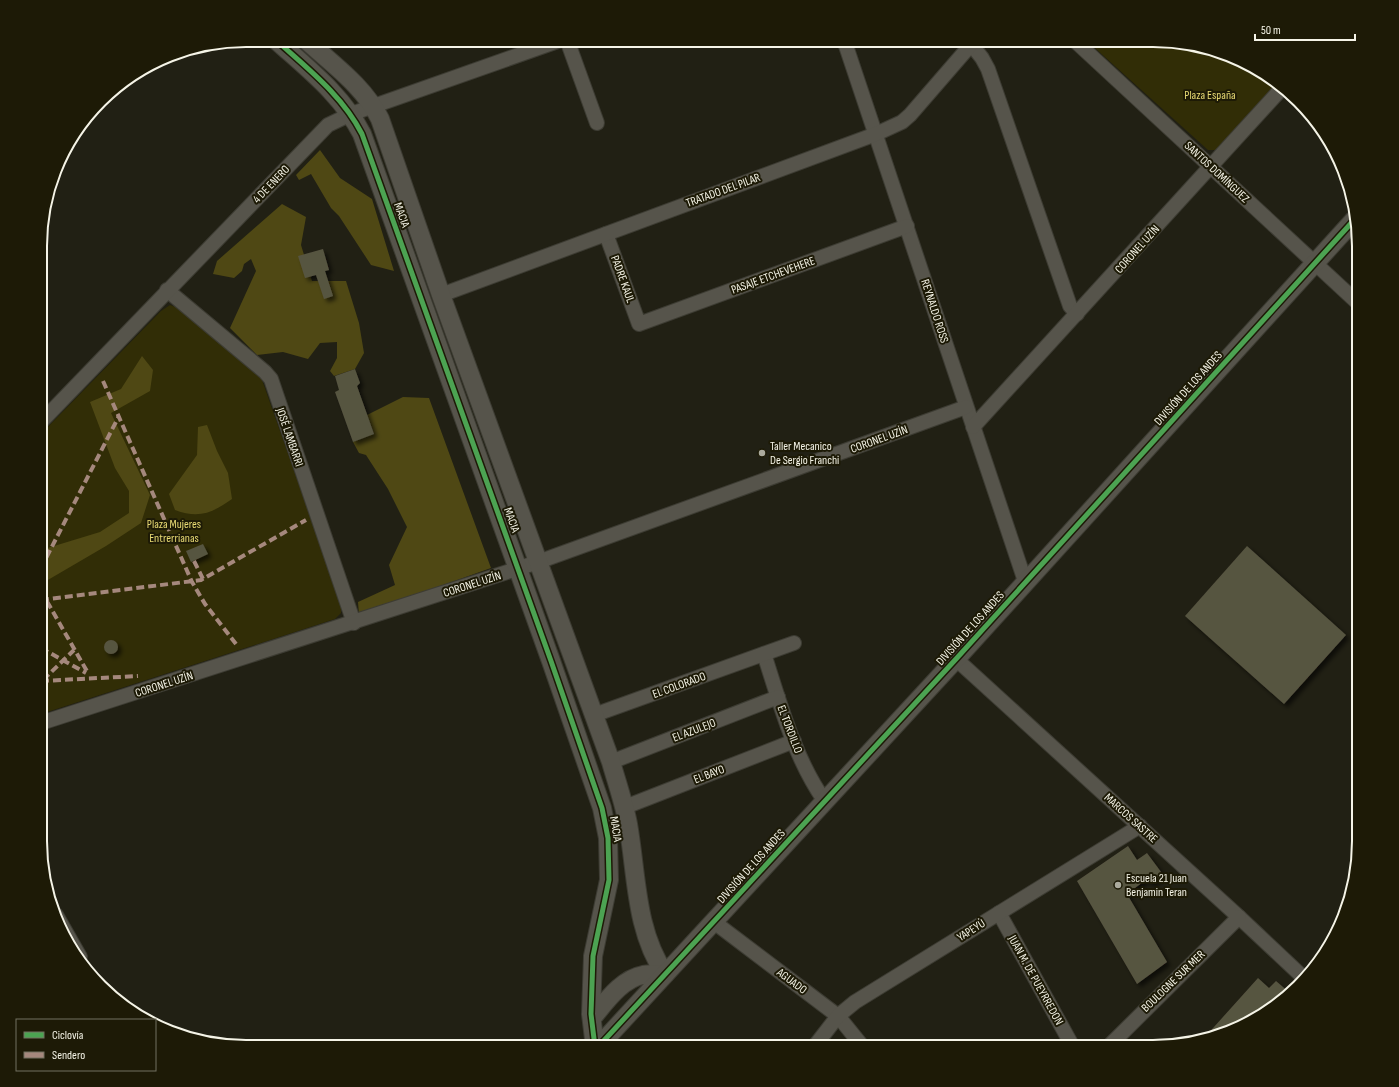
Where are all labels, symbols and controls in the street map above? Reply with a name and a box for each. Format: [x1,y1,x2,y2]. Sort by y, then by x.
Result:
scale bar [1255,16,1355,42]
text: 50 m [1261,23,1281,38]
park label: Plaza España [1184,88,1236,103]
street label: SANTOS DOMÍNGUEZ [1181,138,1252,206]
street label: 4 DE ENERO [250,162,293,206]
street label: TRATADO DEL PILAR [684,170,763,211]
street label: MACIA [390,201,413,231]
street label: CORONEL UZÍN [1112,222,1163,277]
street label: PASAJE ETCHEVEHERE [729,253,817,298]
street label: PADRE KAUL [607,254,638,305]
street label: REYNALDO ROSS [917,277,952,345]
street label: DIVISIÓN DE LOS ANDES [1151,348,1226,429]
street label: JOSÉ LAMBARRI [272,405,307,468]
street label: CORONEL UZÍN [848,422,910,457]
place label: Taller Mecanico De Sergio Franchi [770,439,839,468]
marker: Taller Mecanico De Sergio Franchi [757,448,767,458]
street label: MACIA [500,506,523,536]
park label: Plaza Mujeres Entrerrianas [147,517,201,546]
street label: CORONEL UZÍN [441,568,503,601]
street label: DIVISIÓN DE LOS ANDES [933,588,1008,669]
street label: CORONEL UZÍN [133,668,195,701]
street label: EL COLORADO [651,669,708,702]
street label: EL TORDILLO [774,703,806,755]
street label: EL AZULEJO [670,715,718,746]
street label: EL BAYO [692,762,727,787]
street label: MARCOS SASTRE [1101,790,1161,846]
street label: MACIA [606,815,625,844]
street label: DIVISIÓN DE LOS ANDES [714,826,789,907]
place label: Escuela 21 Juan Benjamin Teran [1126,871,1187,900]
marker: Escuela 21 Juan Benjamin Teran [1113,880,1123,890]
street label: YAPEYÚ [954,916,988,945]
street label: JUAN M. DE PUEYRREDON [1004,932,1066,1028]
street label: BOULOGNE SUR MER [1138,947,1209,1015]
street label: AGUADO [773,965,810,998]
legend [16,1019,156,1071]
text: Ciclovía [52,1028,84,1043]
text: Sendero [52,1048,85,1063]

